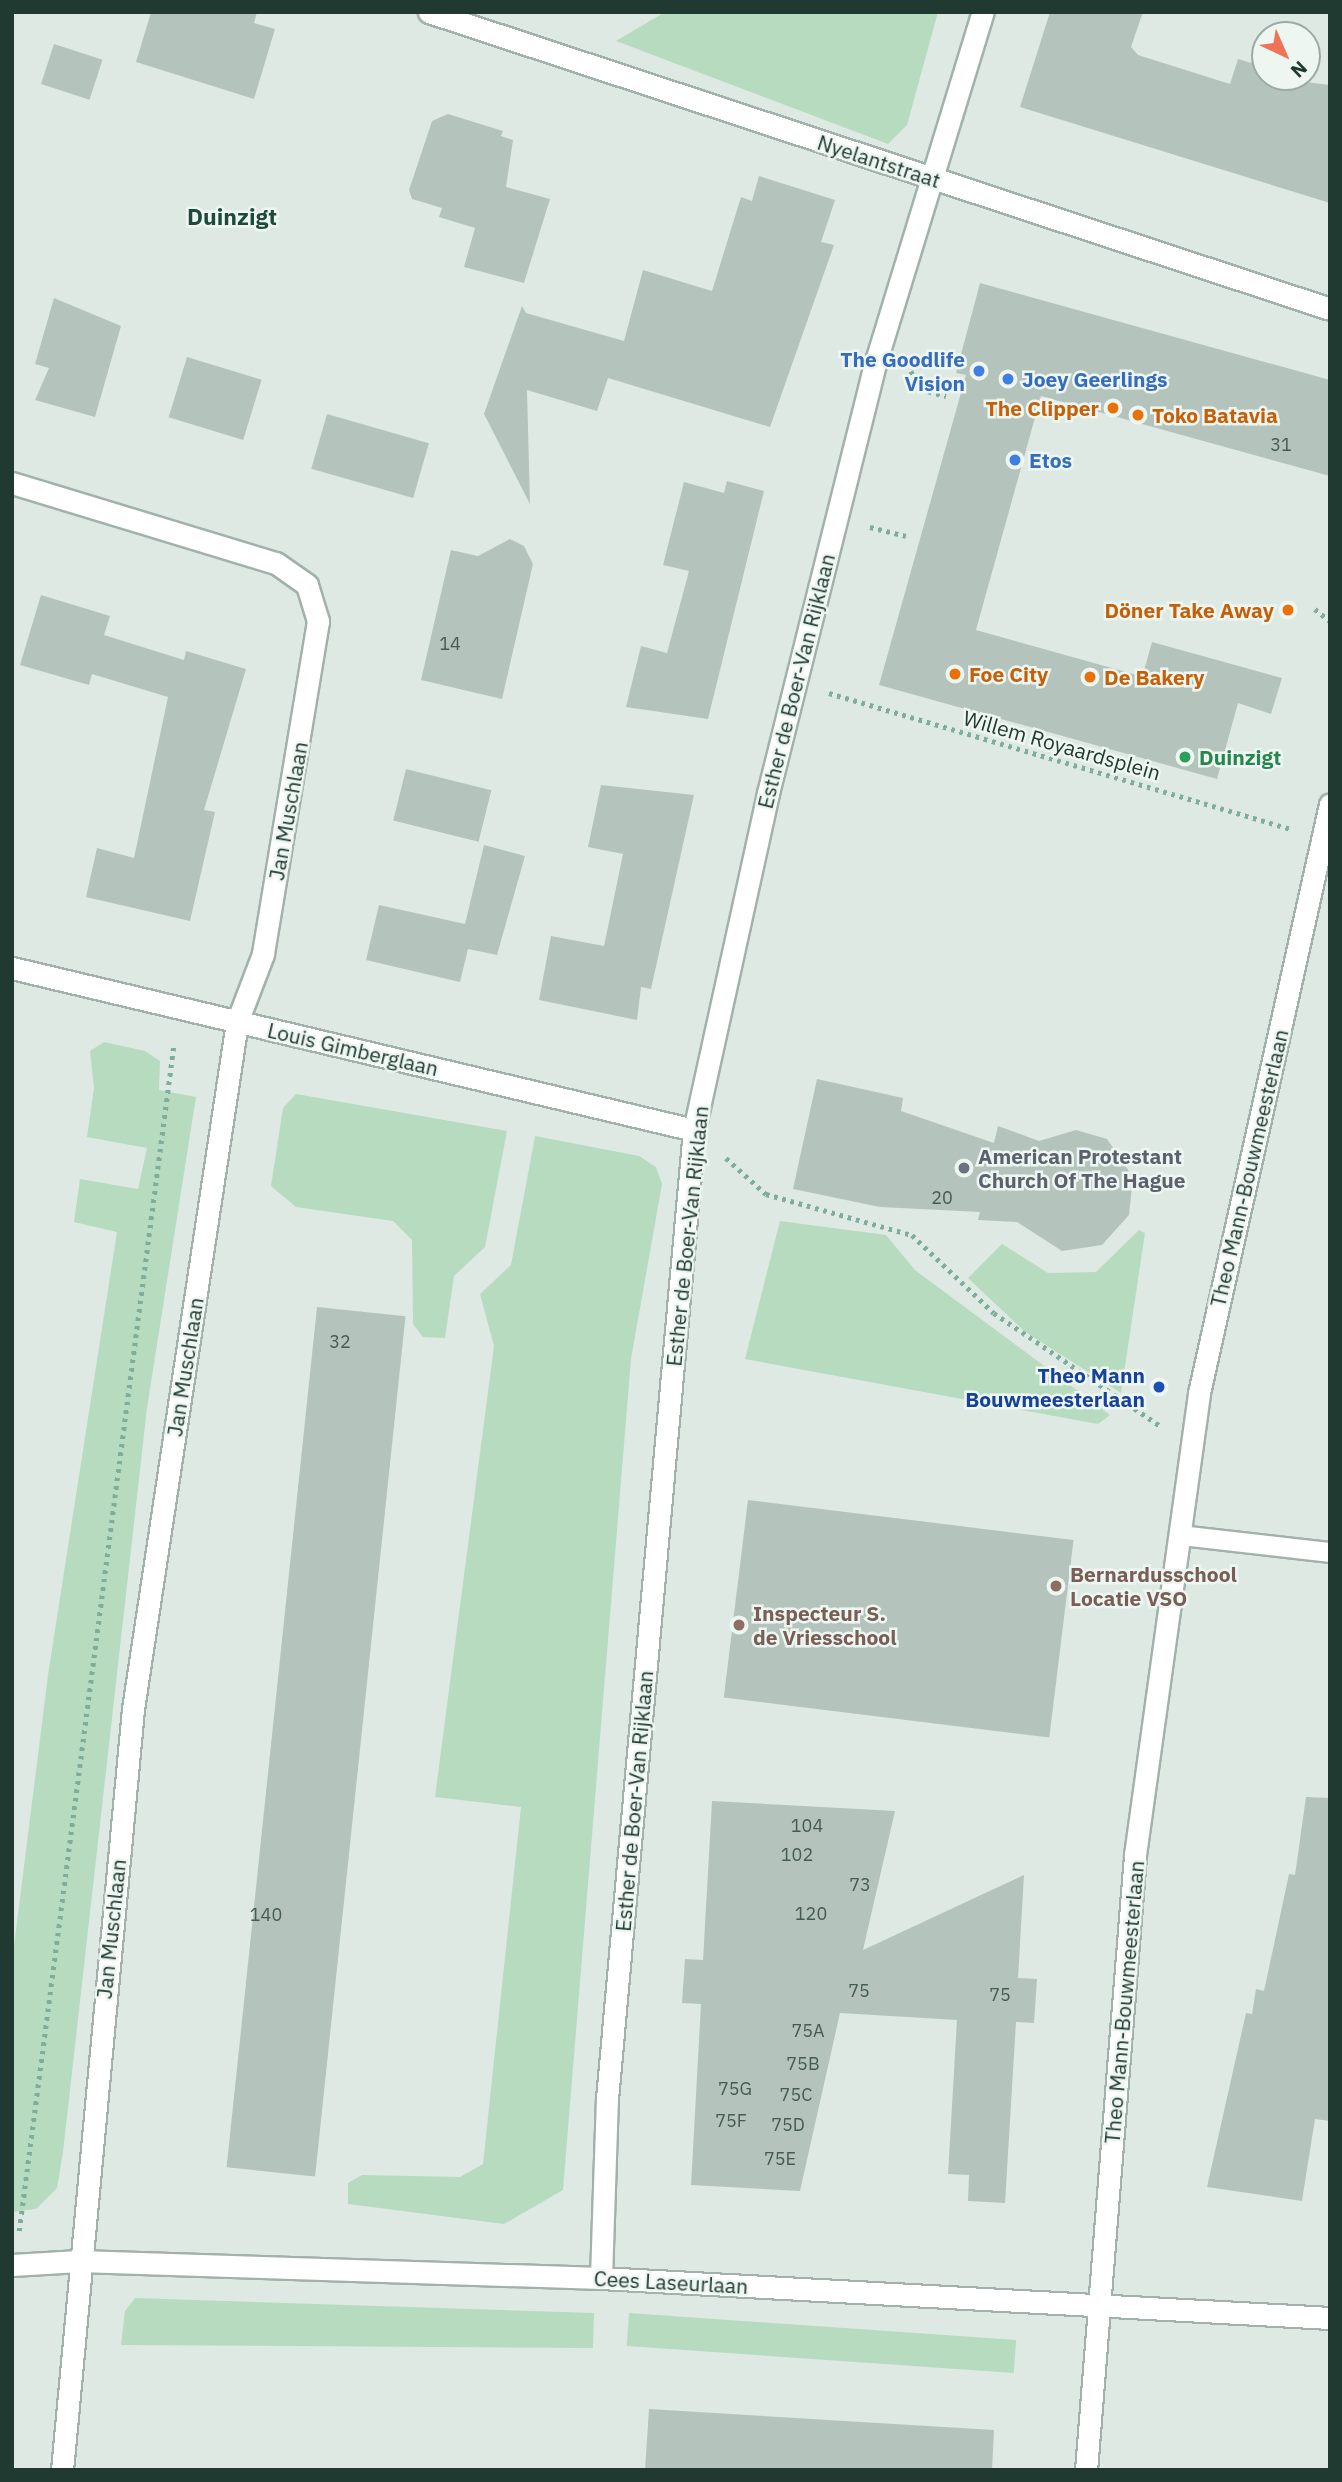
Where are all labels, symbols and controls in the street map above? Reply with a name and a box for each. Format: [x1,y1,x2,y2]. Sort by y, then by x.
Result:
north arrow [1251,21,1321,91]
text: N [1286,56,1312,83]
street label: Nyelantstraat [814,129,944,193]
district label: Duinzigt [187,202,277,230]
place label: The Goodlife Vision [840,346,965,396]
marker: The Goodlife Vision [971,363,987,379]
place label: Joey Geerlings [1022,366,1168,392]
marker: Joey Geerlings [1000,371,1016,387]
place label: The Clipper [986,395,1099,421]
marker: The Clipper [1105,400,1121,416]
place label: Toko Batavia [1152,402,1278,428]
marker: Toko Batavia [1130,407,1146,423]
house number: 31 [1270,434,1292,456]
place label: Etos [1029,447,1072,473]
marker: Etos [1007,452,1023,468]
street label: Esther de Boer-Van Rijklaan [752,551,840,811]
place label: Döner Take Away [1104,597,1274,623]
marker: Döner Take Away [1280,602,1296,618]
house number: 14 [439,633,461,655]
place label: Foe City [969,661,1048,687]
place label: De Bakery [1104,664,1205,690]
marker: Foe City [947,666,963,682]
marker: De Bakery [1082,669,1098,685]
street label: Willem Royaardsplein [960,705,1164,785]
street label: Jan Muschlaan [263,740,313,882]
place label: Duinzigt [1199,744,1281,770]
marker: Duinzigt [1177,749,1193,765]
street label: Louis Gimberglaan [265,1017,441,1081]
street label: Theo Mann-Bouwmeesterlaan [1205,1027,1293,1309]
street label: Esther de Boer-Van Rijklaan [661,1104,713,1368]
place label: American Protestant Church Of The Hague [978,1143,1185,1193]
marker: American Protestant Church Of The Hague [956,1160,972,1176]
house number: 20 [931,1187,953,1209]
street label: Jan Muschlaan [162,1296,208,1438]
house number: 32 [329,1331,351,1353]
place label: Theo Mann Bouwmeesterlaan [965,1362,1145,1412]
marker: Theo Mann Bouwmeesterlaan [1151,1379,1167,1395]
place label: Bernardusschool Locatie VSO [1070,1561,1237,1611]
marker: Bernardusschool Locatie VSO [1048,1578,1064,1594]
place label: Inspecteur S. de Vriesschool [753,1600,896,1650]
marker: Inspecteur S. de Vriesschool [731,1617,747,1633]
street label: Esther de Boer-Van Rijklaan [610,1669,658,1933]
house number: 104 [791,1815,823,1837]
house number: 102 [781,1844,813,1866]
street label: Jan Muschlaan [91,1858,131,2000]
street label: Theo Mann-Bouwmeesterlaan [1099,1859,1149,2145]
house number: 73 [849,1874,871,1896]
house number: 120 [795,1903,827,1925]
house number: 140 [250,1904,282,1926]
house number: 75 [848,1980,870,2002]
house number: 75 [989,1984,1011,2006]
house number: 75A [791,2020,825,2042]
house number: 75B [786,2053,820,2075]
house number: 75G [718,2078,752,2100]
house number: 75C [780,2084,812,2106]
house number: 75F [715,2110,747,2132]
house number: 75D [771,2114,805,2136]
house number: 75E [764,2148,796,2170]
street label: Cees Laseurlaan [593,2265,749,2299]

